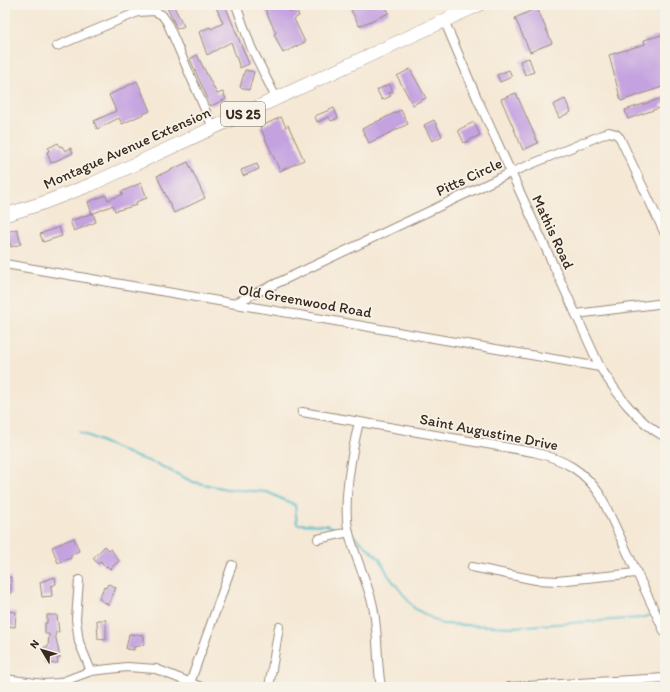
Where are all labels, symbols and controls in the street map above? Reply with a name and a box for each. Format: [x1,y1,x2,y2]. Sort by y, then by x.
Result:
road number: US 25 [221,102,265,126]
street label: Montague Avenue Extension [41,103,214,193]
street label: Pitts Circle [433,154,505,200]
street label: Mathis Road [528,192,578,273]
street label: Old Greenwood Road [237,280,374,322]
street label: Saint Augustine Drive [418,410,560,454]
north arrow [22,630,62,670]
text: N [27,637,42,651]

